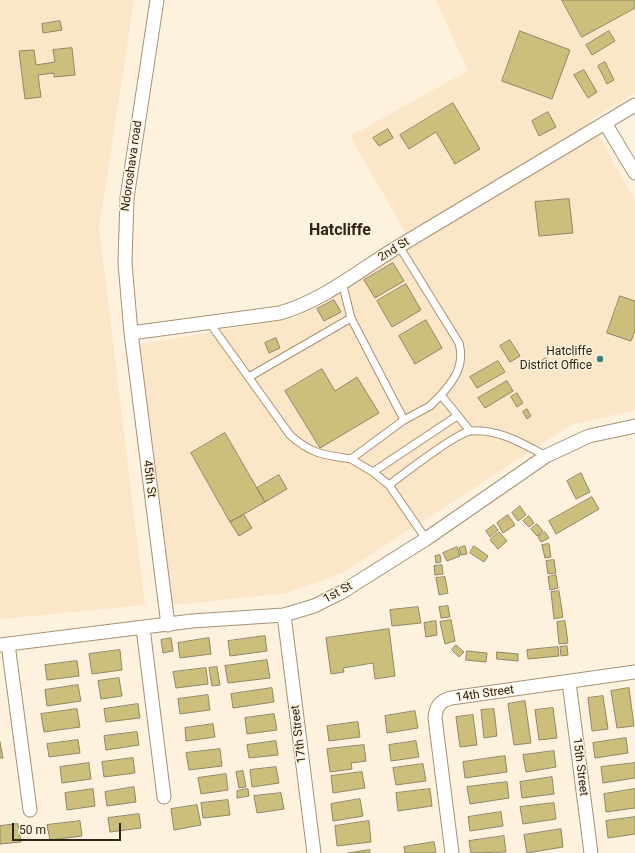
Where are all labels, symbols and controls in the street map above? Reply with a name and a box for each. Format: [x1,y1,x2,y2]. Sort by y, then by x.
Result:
street label: Ndoroshava road [119,120,145,212]
district label: Hatcliffe [309,221,371,241]
street label: 2nd St [376,235,412,265]
place label: Hatcliffe District Office [520,345,592,373]
marker: Hatcliffe District Office [595,354,605,364]
street label: 45th St [140,459,158,499]
street label: 1st St [321,579,355,607]
street label: 14th Street [455,683,515,705]
street label: 17th Street [288,704,310,764]
street label: 15th Street [569,737,591,797]
scale bar [14,815,123,841]
text: 50 m [19,823,46,837]

